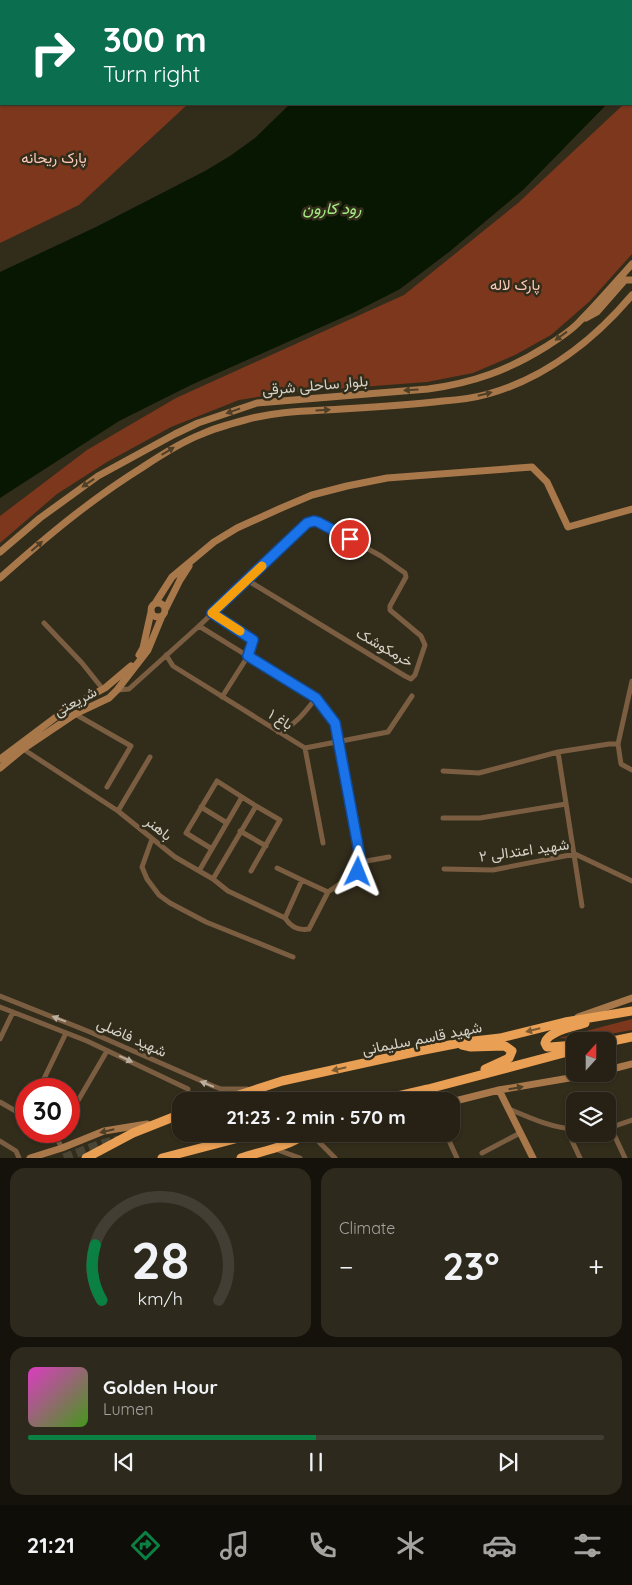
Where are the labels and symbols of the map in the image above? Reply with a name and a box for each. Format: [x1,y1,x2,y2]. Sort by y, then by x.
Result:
park label: پارک ریحانه [21,148,87,168]
water label: رود کارون [303,198,362,219]
park label: پارک لاله [490,275,540,295]
one-way arrow [554,331,568,341]
street label: بلوار ساحلی شرقی [261,371,369,400]
one-way arrow [403,387,419,395]
one-way arrow [477,390,492,398]
one-way arrow [316,406,332,414]
one-way arrow [225,407,240,415]
one-way arrow [162,447,175,456]
one-way arrow [81,479,95,488]
pin [329,518,371,560]
one-way arrow [30,540,42,552]
street label: خرمکوشک [353,623,417,671]
street label: شریعتی [50,682,100,721]
street label: باغ ۱ [264,704,297,735]
street label: باهنر [141,811,176,845]
street label: شهید اعتدالی ۲ [478,834,571,867]
position arrow [331,845,383,897]
street label: شهید فاضلی [94,1013,170,1062]
one-way arrow [51,1015,66,1022]
street label: شهید قاسم سلیمانی [360,1017,484,1060]
one-way arrow [525,1026,540,1034]
north arrow [566,1032,616,1082]
one-way arrow [119,1056,133,1064]
one-way arrow [331,1065,347,1073]
speed limit sign: 30 [15,1078,80,1143]
one-way arrow [200,1080,215,1087]
one-way arrow [508,1083,524,1091]
one-way arrow [100,1127,115,1135]

